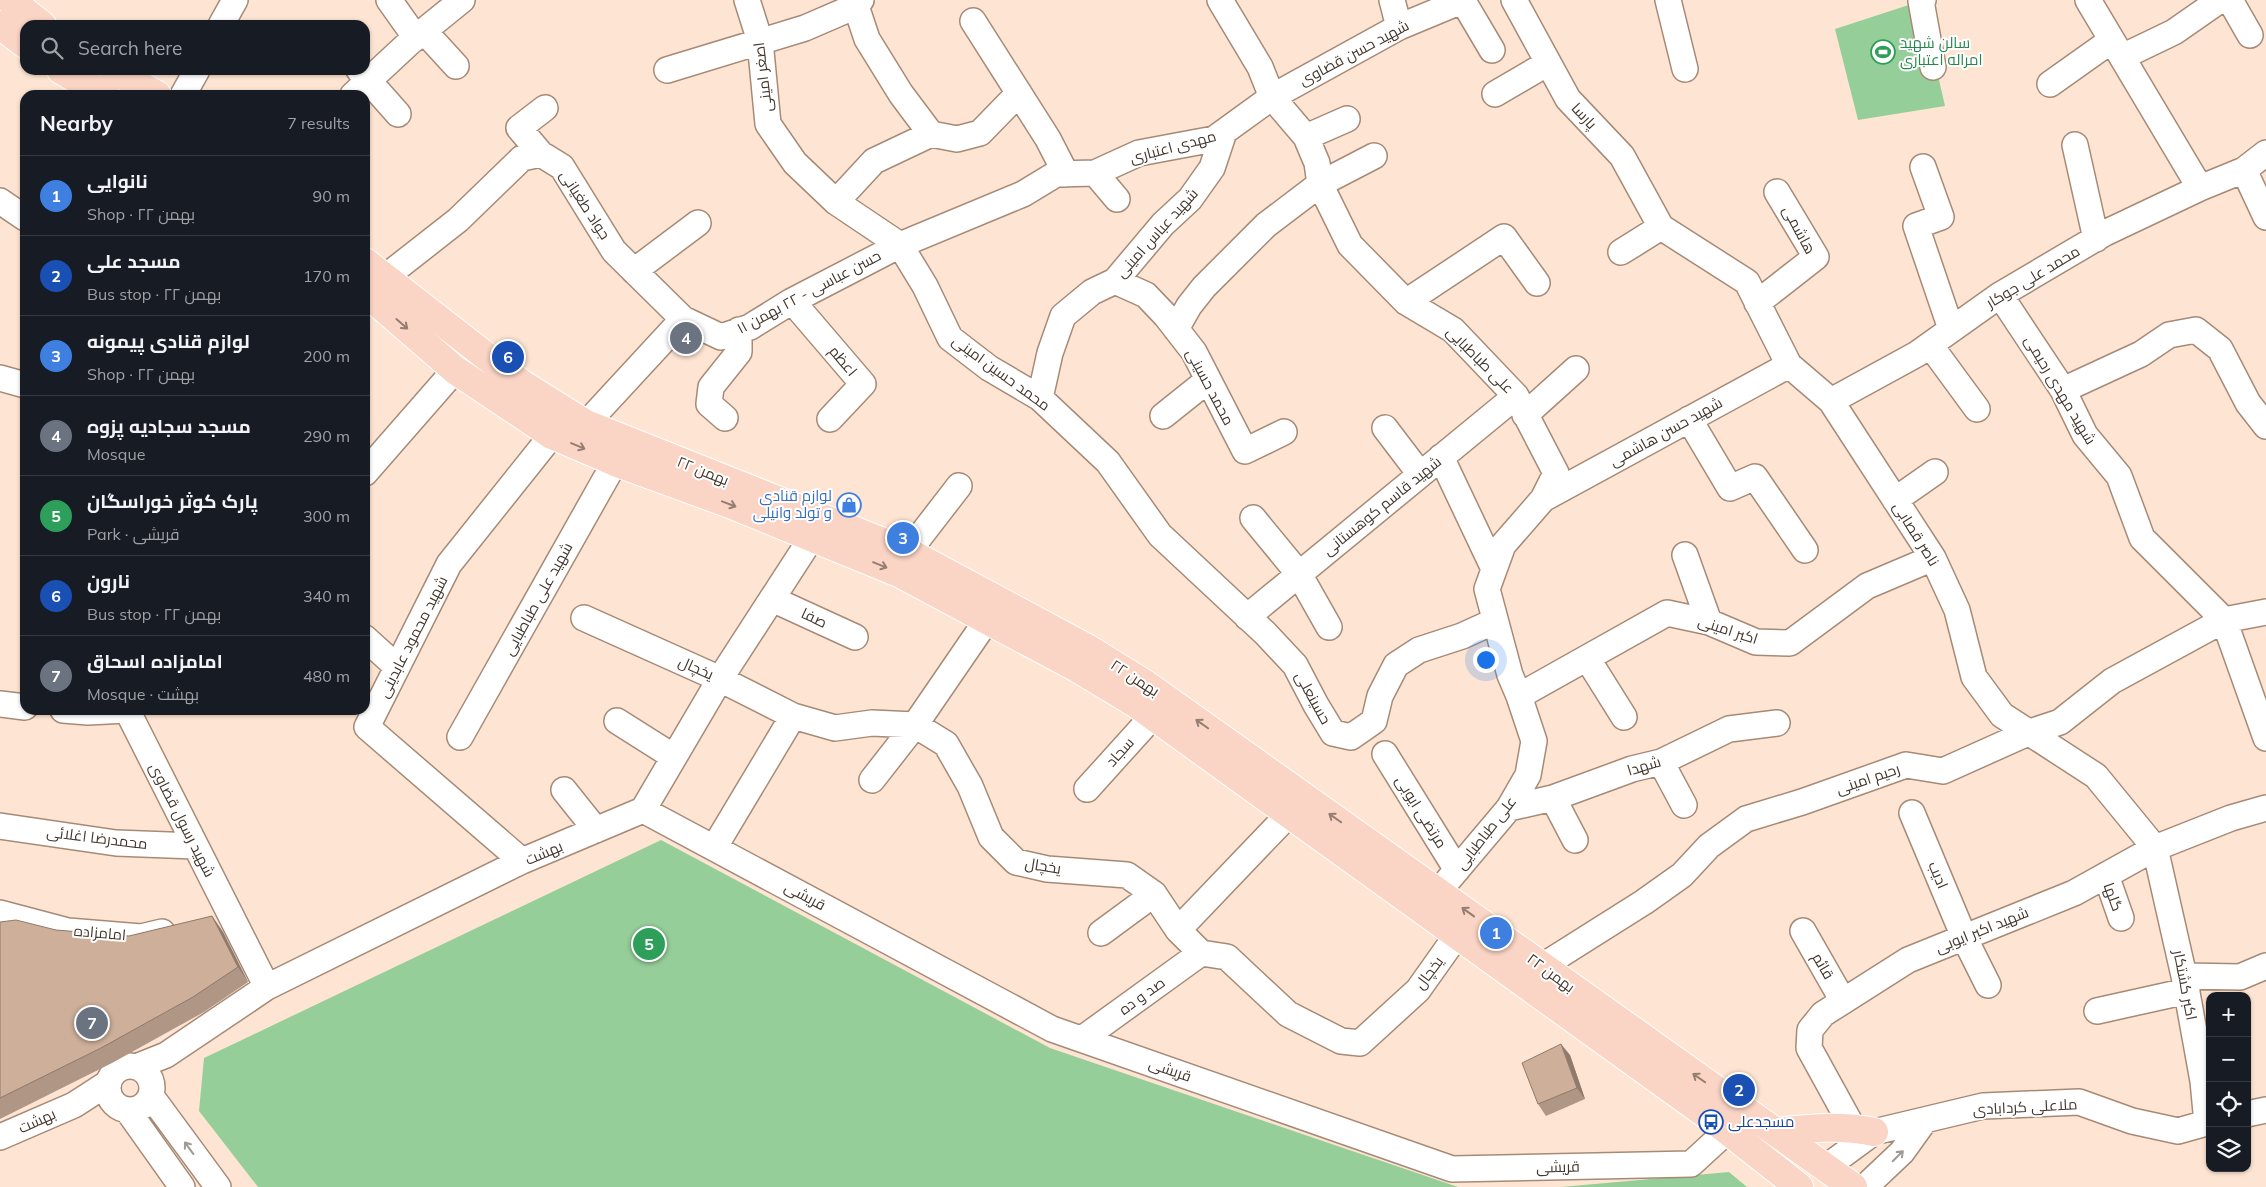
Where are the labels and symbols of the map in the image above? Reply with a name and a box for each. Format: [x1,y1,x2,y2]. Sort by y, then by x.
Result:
street label: شهید حسن قضاوی [1295,16,1413,90]
place label: سالن شهید امراله اعتباری [1900,33,1982,70]
sports icon: سالن شهید امراله اعتباری [1870,39,1896,65]
street label: اصغر امینی [749,41,777,113]
street label: پارسا [1567,98,1601,134]
street label: مهدی اعتباری [1128,126,1218,168]
street label: جواد طغیانی [555,166,615,244]
street label: شهید عباس امینی [1111,184,1203,282]
street label: هاشمی [1778,202,1820,258]
street label: محمد علی جوکار [1981,241,2084,313]
street label: حسن عباسی - ۲۲ بهمن ۱۱ [733,246,885,338]
one-way arrow [395,318,408,329]
pin: 4 [670,319,702,357]
street label: علی طباطبایی [1442,322,1518,398]
street label: محمد حسین امینی [948,331,1054,415]
street label: شهید مهدی رحیمی [2020,332,2100,448]
pin: 6 [492,338,524,376]
street label: اعظم [824,342,862,380]
street label: محمد حسینی [1181,345,1239,429]
street label: شهید حسن هاشمی [1606,393,1726,471]
one-way arrow [570,441,585,451]
street label: ۲۲ بهمن [674,452,732,490]
street label: شهید قاسم کوهستانی [1318,452,1446,560]
place label: لوازم قنادی و تولد وانیلی [753,486,832,523]
shop icon: لوازم قنادی و تولد وانیلی [836,492,862,518]
street label: ناصر قصابی [1888,498,1944,570]
one-way arrow [722,500,737,509]
pin: 3 [887,519,919,557]
street label: شهید علی طباطبایی [499,539,577,659]
one-way arrow [872,561,887,570]
street label: شهید محمود عابدینی [374,573,452,701]
street label: صفا [798,603,830,632]
street label: اکبر امینی [1695,611,1761,649]
your location [1473,647,1499,673]
street label: یخچال [675,651,717,685]
street label: ۲۲ بهمن [1107,655,1163,701]
street label: حسینعلی [1290,668,1336,728]
one-way arrow [1195,719,1209,729]
street label: سجاد [1101,733,1138,770]
street label: شهدا [1625,751,1663,781]
street label: رحیم امینی [1833,759,1903,799]
street label: شهید رسول قضاوی [145,760,219,880]
street label: مرتضی ایوبی [1391,772,1451,852]
street label: علی طباطبایی [1451,792,1521,874]
one-way arrow [1328,813,1342,823]
street label: محمدرضا اغلائی [45,822,149,854]
street label: بهشت [522,836,566,870]
street label: یخچال [1023,853,1063,879]
street label: ادیب [1924,858,1953,891]
street label: قریشی [781,877,829,915]
street label: گلها [2099,880,2127,914]
street label: شهید اکبر ایوبی [1932,902,2032,958]
one-way arrow [1461,907,1475,917]
pin: 1 [1480,914,1512,952]
street label: امامزاده [73,921,127,944]
pin: 5 [633,925,665,963]
street label: اکبر کشتکار [2169,947,2202,1022]
street label: ۲۲ بهمن [1523,949,1579,997]
street label: قائم [1807,949,1839,983]
street label: یخچال [1410,952,1448,994]
street label: صد و ده [1115,973,1168,1019]
pin: 7 [76,1004,108,1042]
street label: قریشی [1146,1053,1194,1087]
pin: 2 [1723,1071,1755,1109]
one-way arrow [1692,1073,1706,1083]
street label: ملاعلی کردابادی [1972,1094,2078,1120]
street label: بهشت [15,1104,59,1138]
bus stop icon: مسجدعلی [1698,1109,1724,1135]
place label: مسجدعلی [1728,1112,1794,1132]
one-way arrow [184,1141,194,1155]
one-way arrow [1892,1149,1904,1162]
street label: قریشی [1536,1157,1580,1177]

